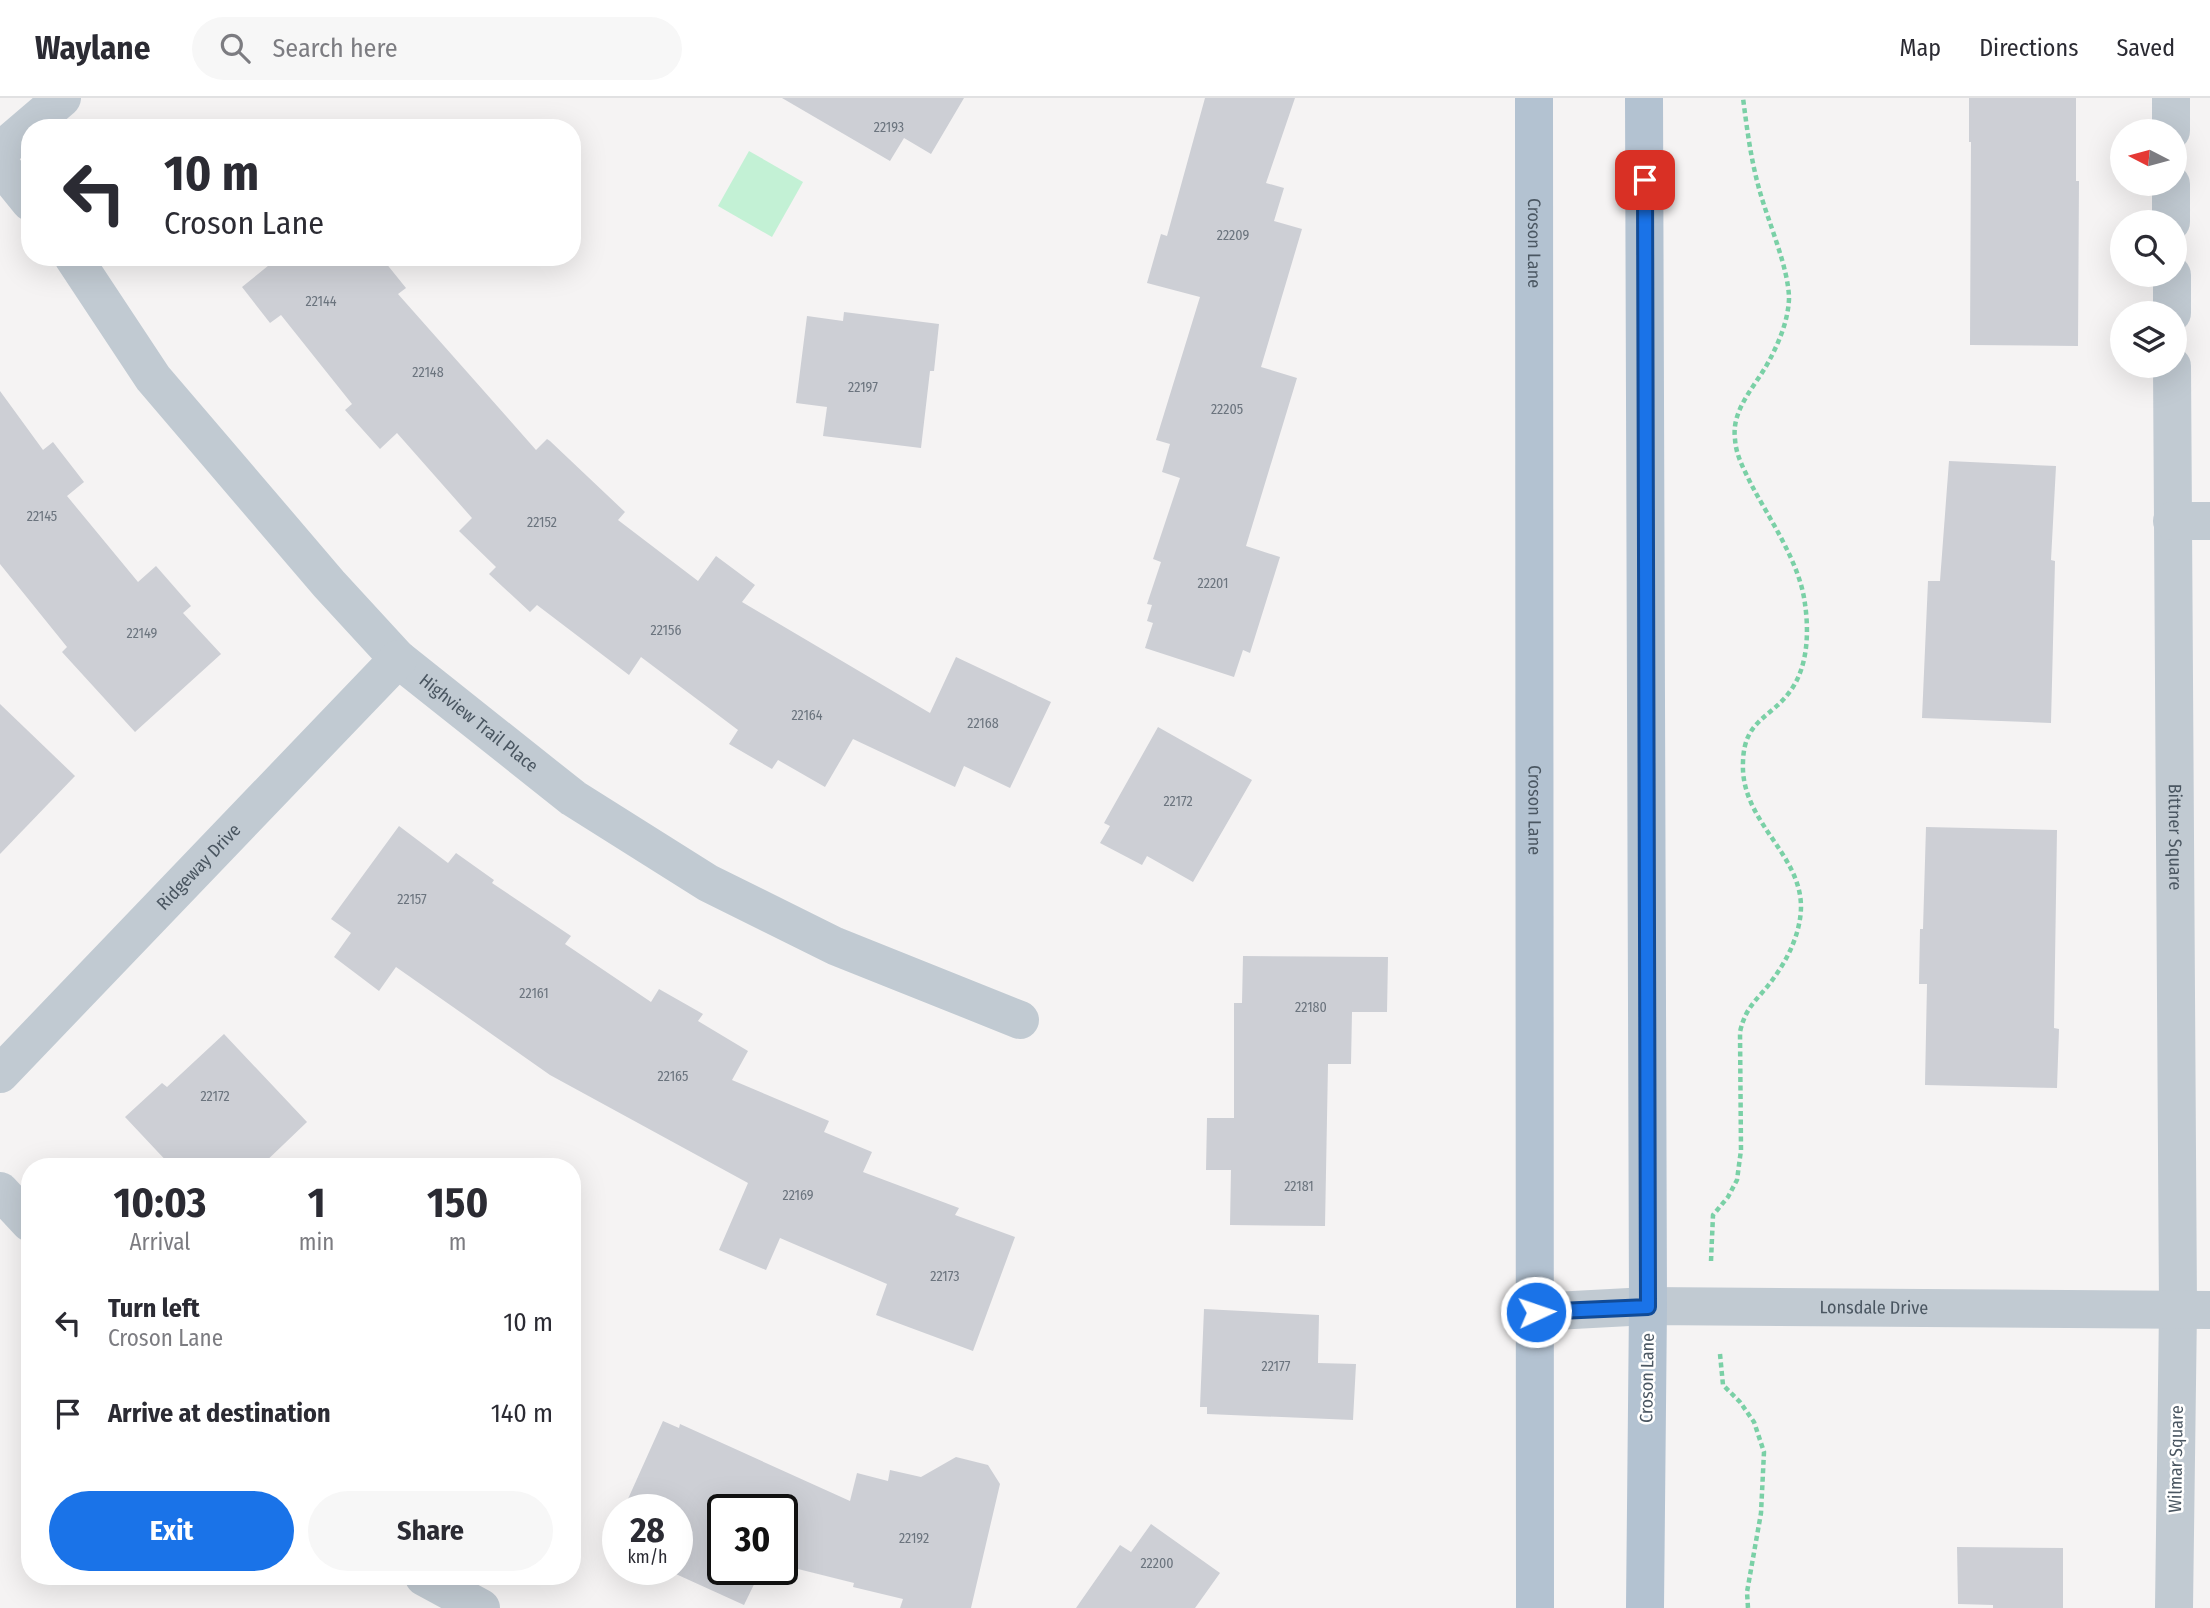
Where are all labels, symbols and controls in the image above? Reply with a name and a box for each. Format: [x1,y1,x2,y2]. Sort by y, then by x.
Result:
search box [192,17,682,80]
text: Waylane [35,28,150,68]
icon: search [216,29,254,67]
text: Search here [272,33,398,64]
text: Map [1900,34,1941,62]
text: Directions [1979,34,2078,62]
text: Saved [2116,34,2175,62]
house number: 22193 [874,119,904,136]
north arrow [2110,119,2188,196]
map controls [2110,119,2187,378]
text: 10 m [164,144,259,203]
icon: left [49,147,140,238]
pin [1615,150,1675,210]
icon: arrive [1626,161,1664,199]
street label: Croson Lane [1523,198,1545,288]
text: Croson Lane [164,204,324,242]
button: search [2110,210,2187,287]
house number: 22209 [1217,227,1249,244]
house number: 22144 [305,293,337,310]
button: layers [2110,301,2187,378]
house number: 22148 [412,364,444,381]
house number: 22197 [848,379,878,396]
house number: 22205 [1211,401,1243,418]
house number: 22145 [27,508,57,525]
house number: 22152 [527,514,557,531]
house number: 22201 [1198,575,1228,592]
house number: 22156 [651,622,681,639]
house number: 22149 [127,625,158,642]
street label: Highview Trail Place [415,669,543,777]
house number: 22164 [791,707,823,724]
house number: 22168 [967,715,999,732]
street label: Croson Lane [1523,765,1546,855]
street label: Bittner Square [2164,784,2186,890]
house number: 22172 [1163,793,1193,810]
street label: Ridgeway Drive [152,819,245,915]
house number: 22157 [397,891,427,908]
house number: 22161 [519,985,549,1002]
house number: 22180 [1295,999,1327,1016]
house number: 22165 [658,1068,688,1085]
house number: 22172 [200,1088,230,1105]
text: 10:03 [114,1178,206,1228]
text: 1 [308,1178,326,1228]
text: 150 [427,1178,488,1228]
house number: 22181 [1284,1178,1314,1195]
house number: 22169 [782,1187,814,1204]
text: Arrival [129,1228,190,1256]
text: min [299,1228,334,1256]
text: m [449,1228,467,1256]
house number: 22173 [930,1268,960,1285]
position arrow [1499,1275,1573,1349]
text: Turn left [108,1293,200,1324]
street label: Lonsdale Drive [1819,1296,1928,1319]
icon: left [49,1304,87,1342]
text: 10 m [503,1307,553,1338]
text: Croson Lane [108,1324,223,1352]
street label: Croson Lane [1635,1333,1659,1423]
house number: 22177 [1262,1358,1291,1375]
icon: arrive [49,1395,87,1433]
text: Arrive at destination [108,1398,331,1429]
text: 140 m [491,1398,553,1429]
street label: Wilmar Square [2164,1405,2188,1513]
button: Exit [49,1491,294,1571]
button: Share [308,1491,553,1571]
speed limit sign: 30 [707,1494,798,1585]
text: 28 [630,1509,665,1551]
house number: 22192 [899,1530,929,1547]
text: km/h [627,1546,668,1568]
house number: 22200 [1140,1555,1174,1572]

